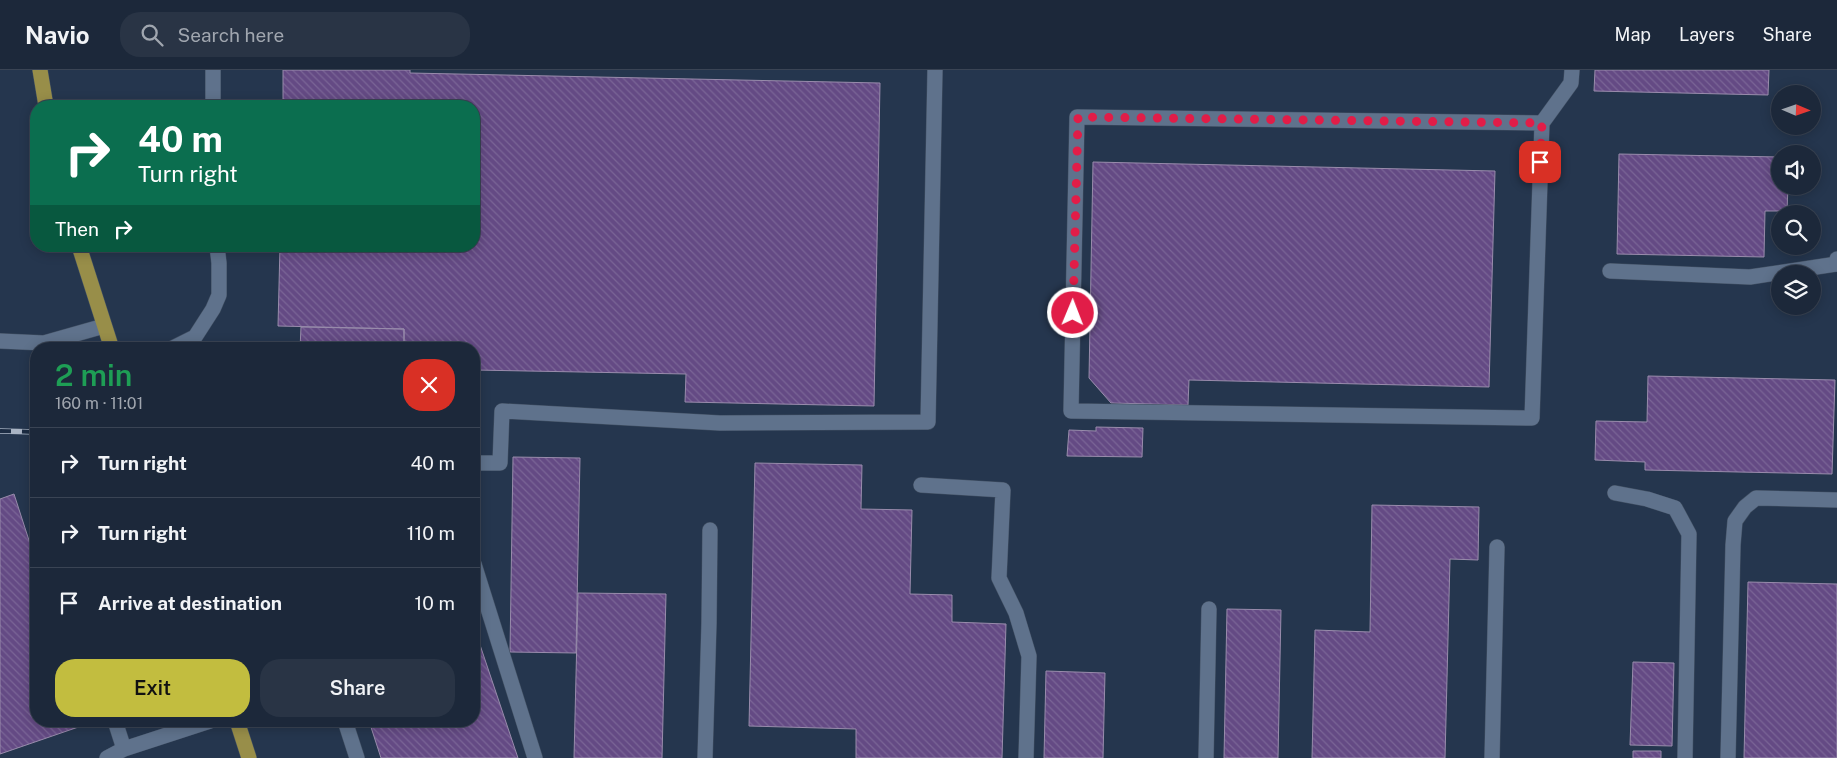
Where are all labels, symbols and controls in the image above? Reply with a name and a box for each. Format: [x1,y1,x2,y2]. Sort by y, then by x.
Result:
search box [120,12,470,57]
text: Navio [25,21,90,49]
icon: search [138,21,166,49]
text: Search here [178,24,284,46]
text: Map [1615,24,1651,45]
text: Layers [1679,24,1735,45]
text: Share [1763,24,1812,45]
north arrow [1771,85,1821,135]
map controls [1771,85,1821,315]
text: 40 m [138,119,223,160]
icon: right [55,120,120,185]
pin [1519,141,1561,183]
button: sound [1771,145,1821,195]
icon: arrive [1526,148,1554,176]
text: Turn right [138,161,238,187]
button: search [1771,205,1821,255]
icon: right [109,215,137,243]
text: Then [55,218,99,240]
button: layers [1771,265,1821,315]
position arrow [1046,286,1098,338]
text: 2 min [55,357,132,393]
button: close [403,359,455,411]
text: 160 m · 11:01 [55,394,143,413]
icon: right [55,449,83,477]
text: Turn right [98,452,187,474]
text: 40 m [410,452,455,474]
icon: right [55,519,83,547]
text: Turn right [98,522,187,544]
text: 110 m [407,522,455,544]
icon: arrive [55,589,83,617]
text: Arrive at destination [98,592,282,614]
text: 10 m [415,592,455,614]
button: Exit [55,659,250,717]
button: Share [260,659,455,717]

